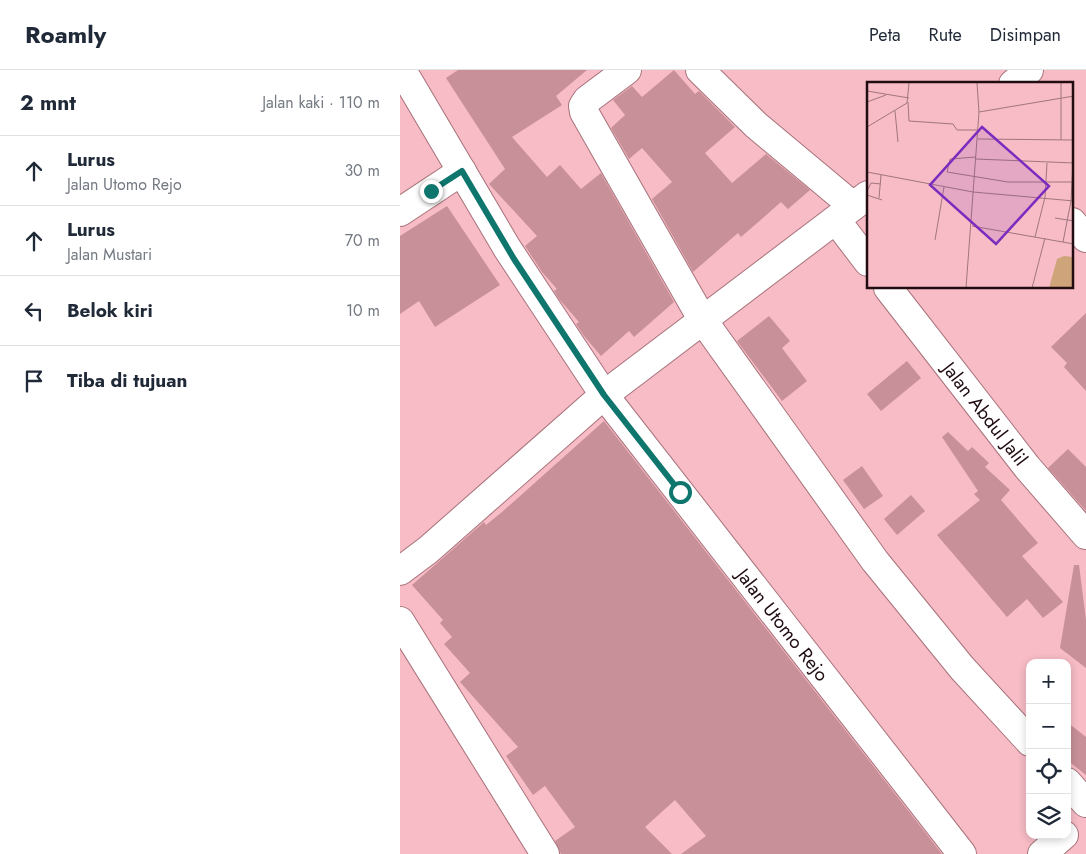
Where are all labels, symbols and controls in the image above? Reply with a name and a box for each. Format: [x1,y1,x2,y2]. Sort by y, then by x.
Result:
text: Roamly [25,17,106,52]
text: Peta [869,22,901,48]
text: Rute [929,22,962,48]
text: Disimpan [990,22,1061,48]
inset map [867,82,1074,289]
text: 2 mnt [20,88,76,118]
text: Jalan kaki · 110 m [262,91,380,114]
text: Lurus [67,146,115,173]
icon: ahead [20,157,48,185]
text: 30 m [344,159,380,182]
text: Jalan Utomo Rejo [67,173,182,196]
route end [420,180,443,203]
text: Lurus [67,216,115,243]
icon: ahead [20,227,48,255]
text: 70 m [345,229,380,252]
text: Jalan Mustari [67,243,152,266]
icon: left [20,297,48,325]
text: Belok kiri [67,297,153,324]
text: 10 m [346,299,380,322]
street label: Jalan Abdul Jalil [935,354,1034,471]
icon: arrive [20,367,48,395]
text: Tiba di tujuan [67,367,187,394]
route start [669,481,692,504]
street label: Jalan Utomo Rejo [729,560,836,687]
map controls [1026,659,1071,839]
button: + [1026,659,1071,704]
button: − [1026,704,1071,749]
button: locate [1026,749,1071,794]
button: layers [1026,794,1071,839]

